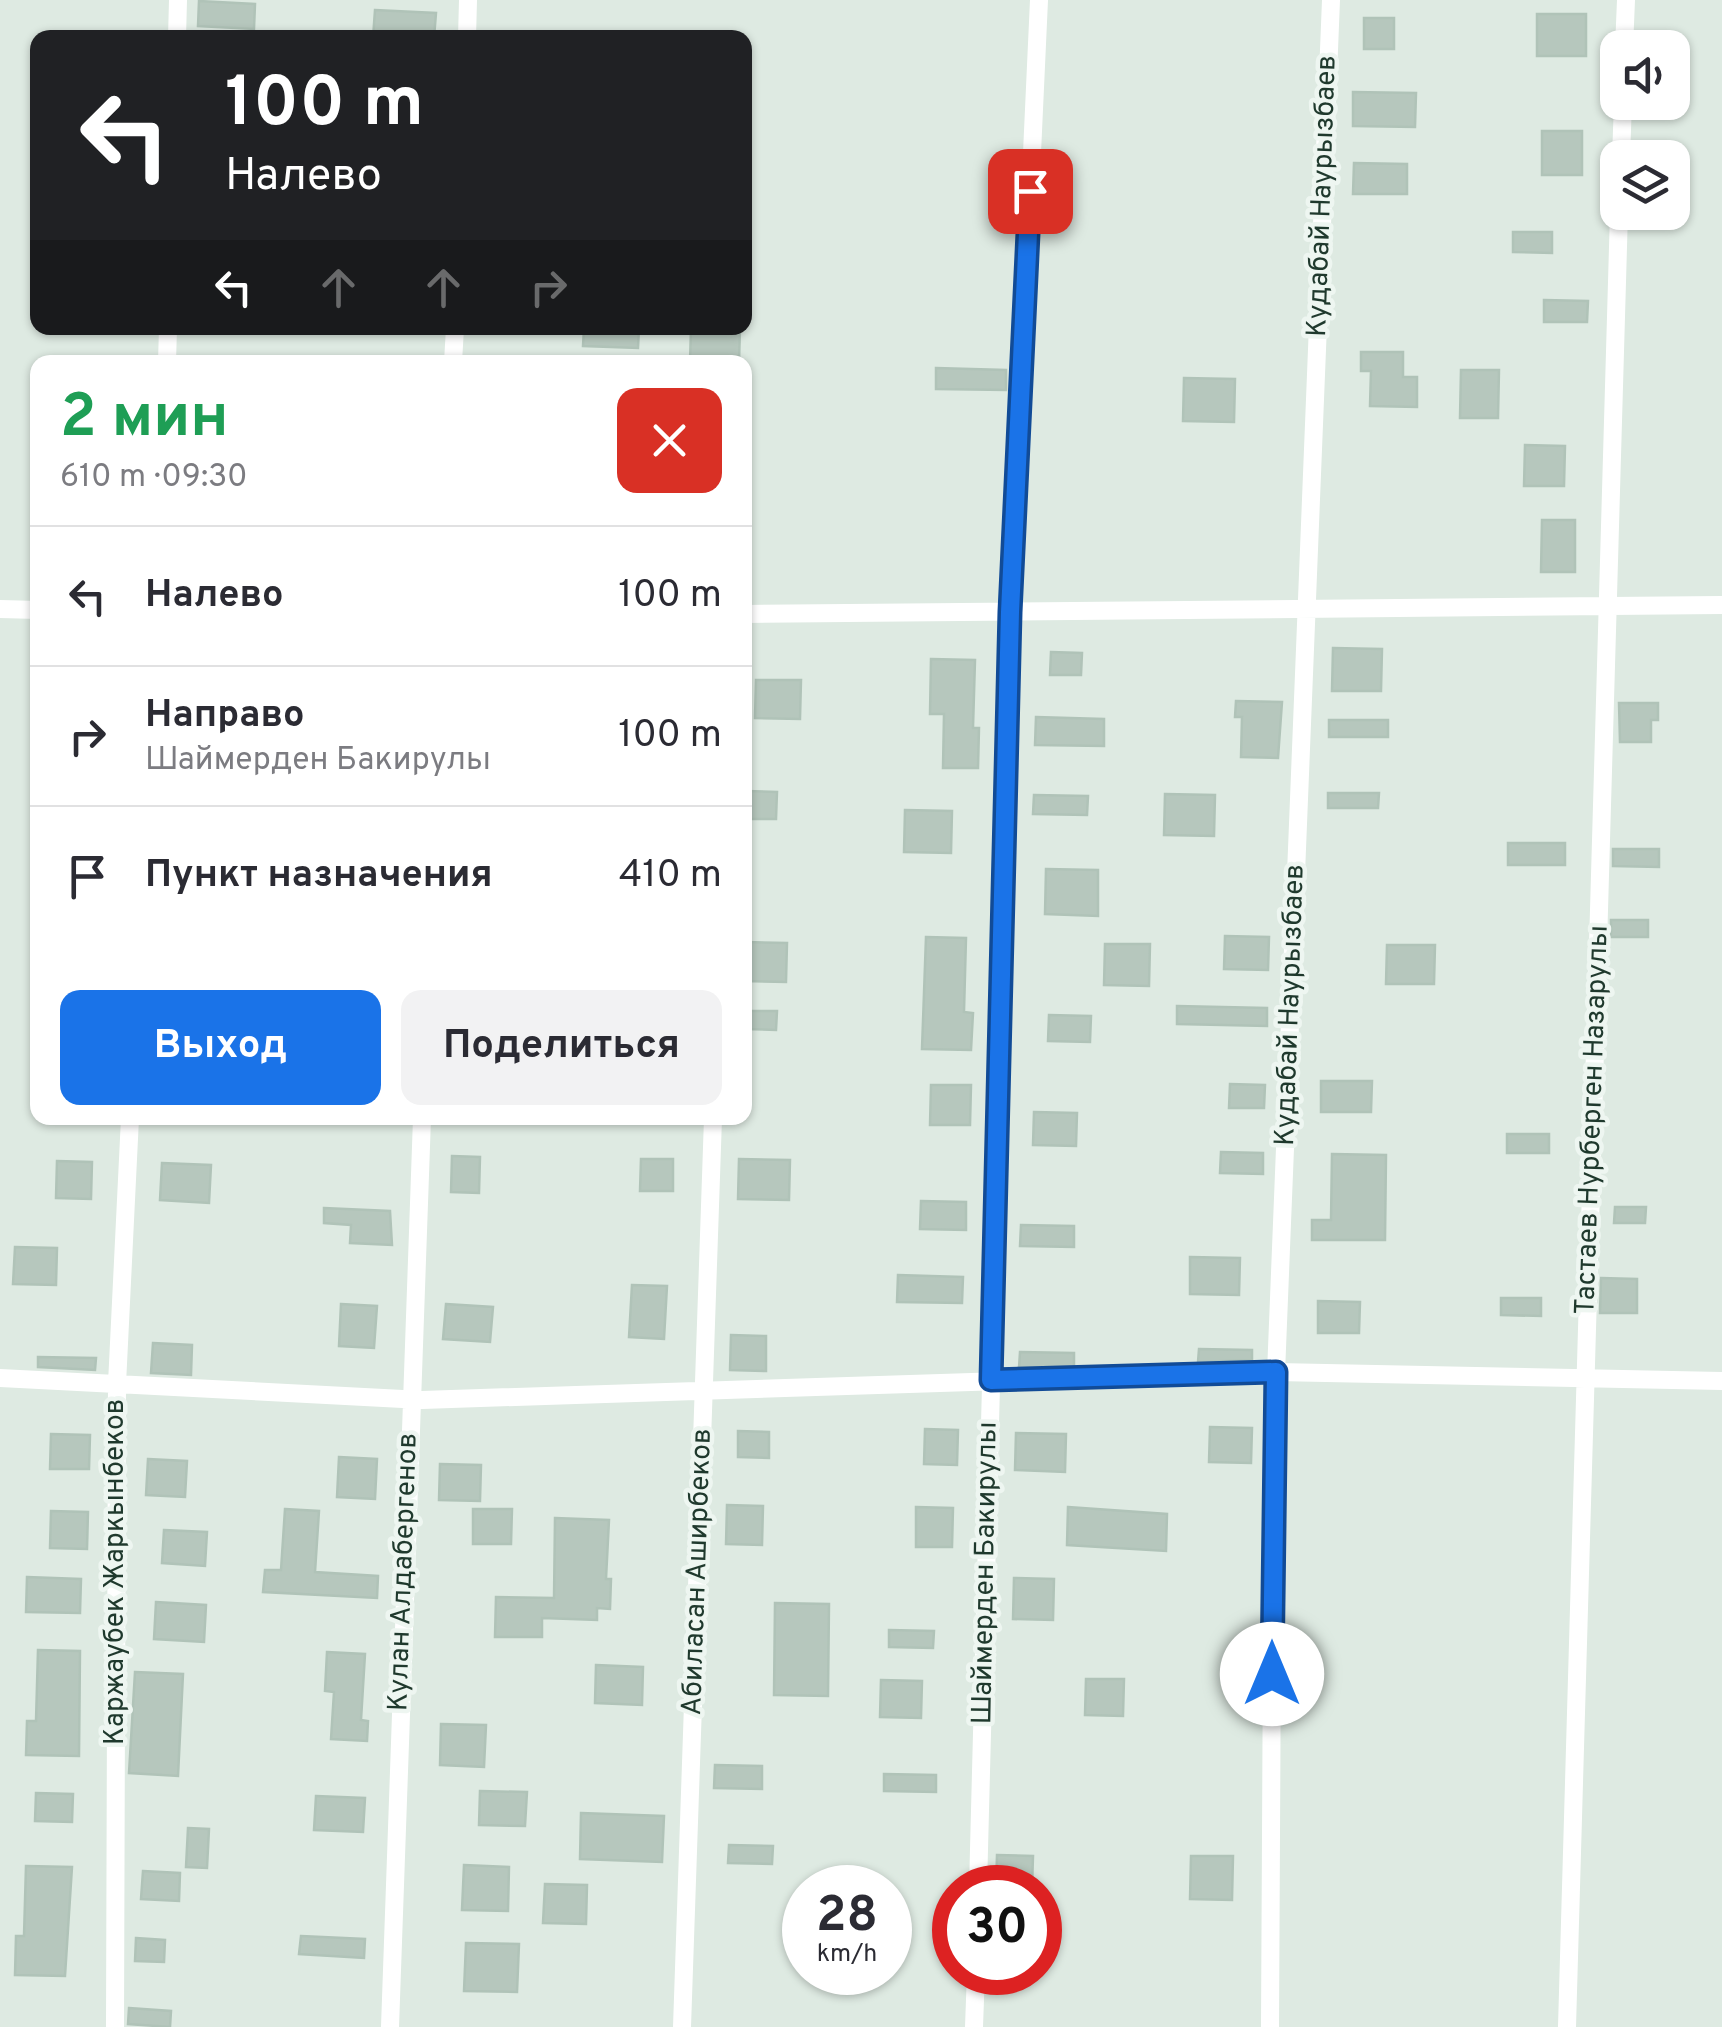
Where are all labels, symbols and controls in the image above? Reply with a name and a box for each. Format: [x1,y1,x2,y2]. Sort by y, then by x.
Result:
map controls [1600,30,1690,230]
button: sound [1600,30,1690,120]
street label: Кудабай Наурызбаев [1300,54,1346,338]
text: 100 m [225,62,424,151]
icon: left [60,70,190,200]
button: layers [1600,140,1690,230]
text: Налево [225,149,382,206]
pin [988,149,1073,234]
icon: arrive [1003,164,1058,219]
icon: left [206,260,261,315]
icon: ahead [311,260,366,315]
icon: ahead [416,260,471,315]
icon: right [521,260,576,315]
text: 2 мин [60,382,229,458]
button: close [617,388,722,493]
text: 610 m · 09:30 [60,458,248,498]
icon: left [60,569,115,624]
text: Налево [145,572,284,621]
text: 100 m [618,572,722,621]
text: Направо [145,692,305,741]
icon: right [60,709,115,764]
text: 100 m [618,712,722,761]
text: Шаймерден Бакирулы [145,741,491,781]
icon: arrive [60,849,115,904]
text: Пункт назначения [145,852,493,901]
text: 410 m [619,852,722,901]
street label: Кудабай Наурызбаев [1268,863,1314,1147]
street label: Тастаев Нурберген Назарулы [1568,925,1618,1315]
button: Выход [60,990,381,1105]
button: Поделиться [401,990,722,1105]
street label: Каржаубек Жаркынбеков [98,1399,134,1745]
street label: Шаймерден Бакирулы [965,1421,1007,1725]
street label: Абиласан Аширбеков [675,1428,721,1716]
street label: Кулан Алдабергенов [381,1432,427,1712]
position arrow [1220,1622,1324,1726]
speed limit sign: 30 [932,1865,1062,1995]
text: 28 [816,1886,878,1949]
text: km/h [817,1939,877,1971]

